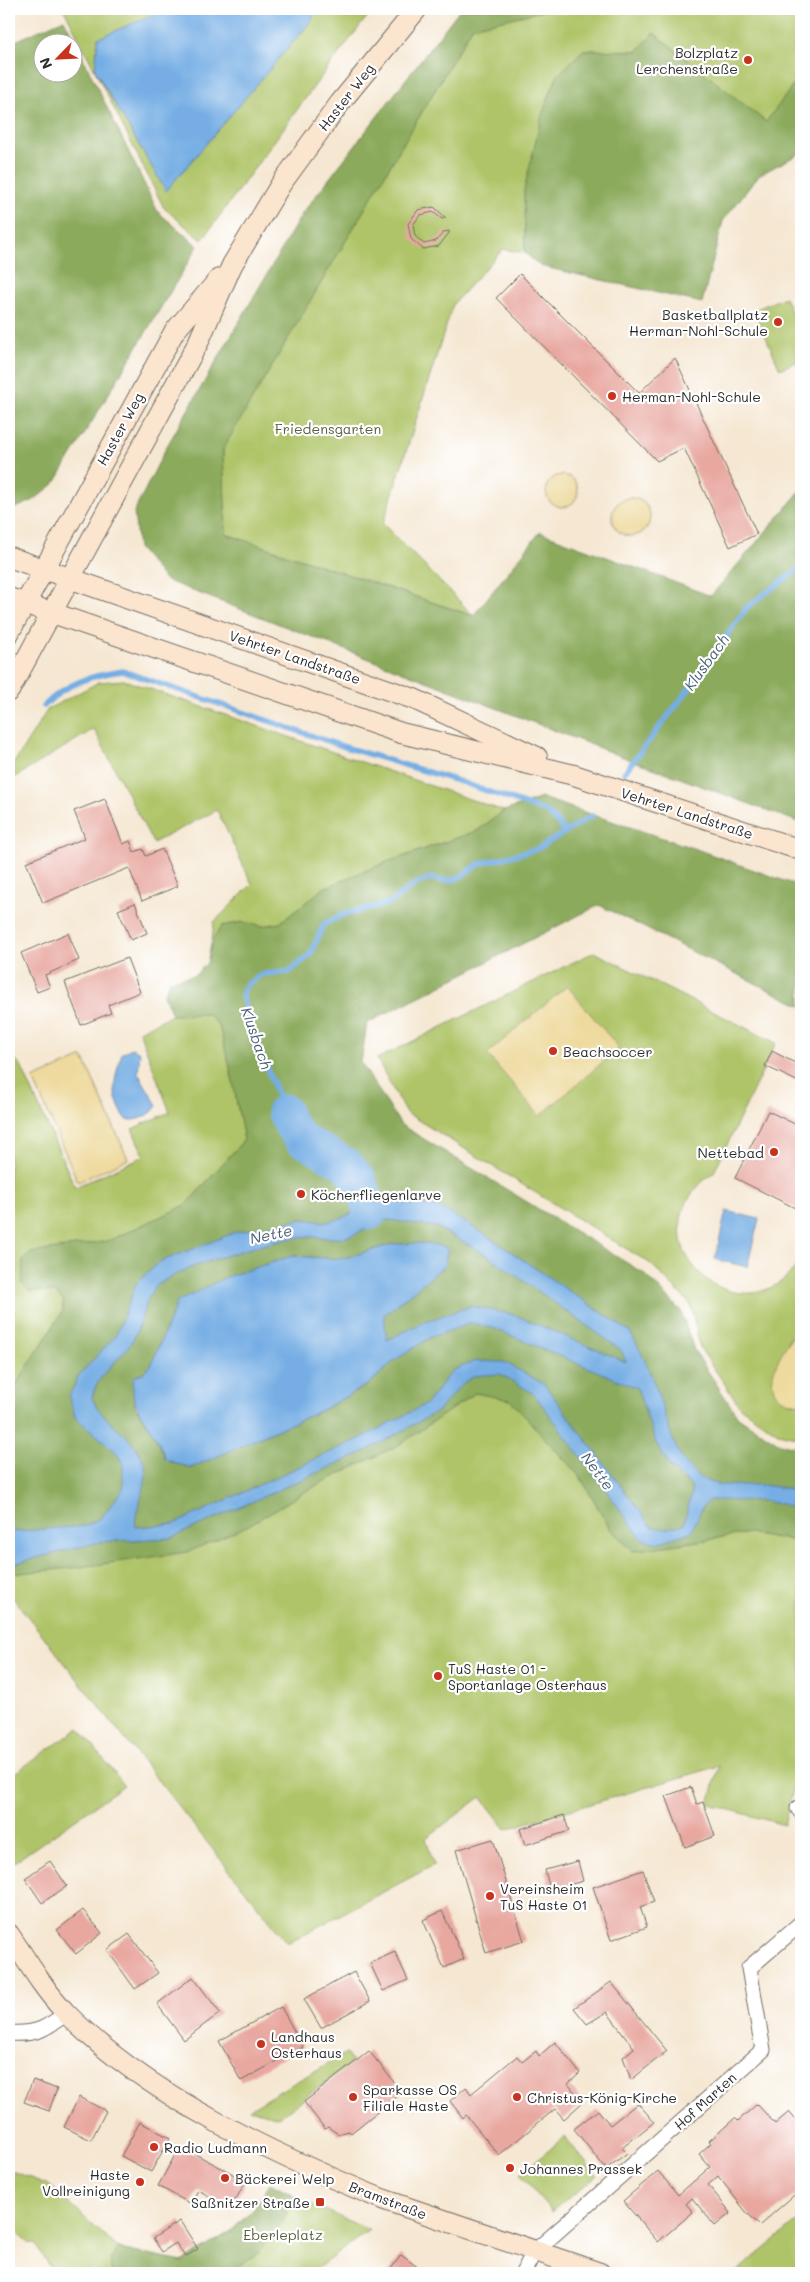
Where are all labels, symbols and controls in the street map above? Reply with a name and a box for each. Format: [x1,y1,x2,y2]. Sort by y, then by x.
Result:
north arrow [32,32,82,82]
place label: Bolzplatz Lerchenstraße [636,43,738,78]
marker: Bolzplatz Lerchenstraße [742,54,754,66]
text: N [35,55,57,72]
street label: Haster Weg [314,59,378,135]
place label: Basketballplatz Herman-Nohl-Schule [629,305,768,340]
marker: Basketballplatz Herman-Nohl-Schule [772,316,784,328]
place label: Herman-Nohl-Schule [622,387,761,406]
street label: Haster Weg [92,389,148,469]
marker: Herman-Nohl-Schule [606,390,618,402]
park label: Friedensgarten [275,419,381,438]
street label: Vehrter Landstraße [227,626,363,688]
water label: Klusbach [679,630,733,694]
street label: Vehrter Landstraße [618,783,756,843]
water label: Klusbach [237,1004,277,1072]
place label: Beachsoccer [563,1042,652,1061]
marker: Beachsoccer [547,1045,559,1057]
place label: Nettebad [698,1143,764,1162]
marker: Nettebad [768,1146,780,1158]
place label: Köcherfliegenlarve [311,1185,441,1204]
marker: Köcherfliegenlarve [295,1188,307,1200]
water label: Nette [248,1220,294,1248]
water label: Nette [577,1448,619,1494]
place label: TuS Haste 01 - Sportanlage Osterhaus [448,1659,607,1694]
marker: TuS Haste 01 - Sportanlage Osterhaus [432,1670,444,1682]
place label: Vereinsheim TuS Haste 01 [500,1879,588,1914]
marker: Vereinsheim TuS Haste 01 [484,1890,496,1902]
place label: Landhaus Osterhaus [271,2027,342,2062]
marker: Landhaus Osterhaus [255,2038,267,2050]
street label: Hof Marten [670,2068,740,2134]
place label: Sparkasse OS Filiale Haste [363,2080,457,2115]
place label: Christus-König-Kirche [527,2088,677,2107]
marker: Sparkasse OS Filiale Haste [347,2091,359,2103]
marker: Christus-König-Kirche [511,2091,523,2103]
place label: Radio Ludmann [164,2138,267,2157]
marker: Radio Ludmann [148,2141,160,2153]
place label: Johannes Prassek [520,2159,642,2178]
marker: Johannes Prassek [504,2162,516,2174]
place label: Haste Vollreinigung [42,2165,130,2200]
place label: Bäckerei Welp [235,2169,334,2188]
marker: Bäckerei Welp [219,2172,231,2184]
marker: Haste Vollreinigung [134,2176,146,2188]
street label: Bramstraße [346,2176,430,2224]
place label: Saßnitzer Straße [191,2193,310,2212]
marker: Saßnitzer Straße [314,2196,326,2208]
park label: Eberleplatz [243,2225,323,2244]

